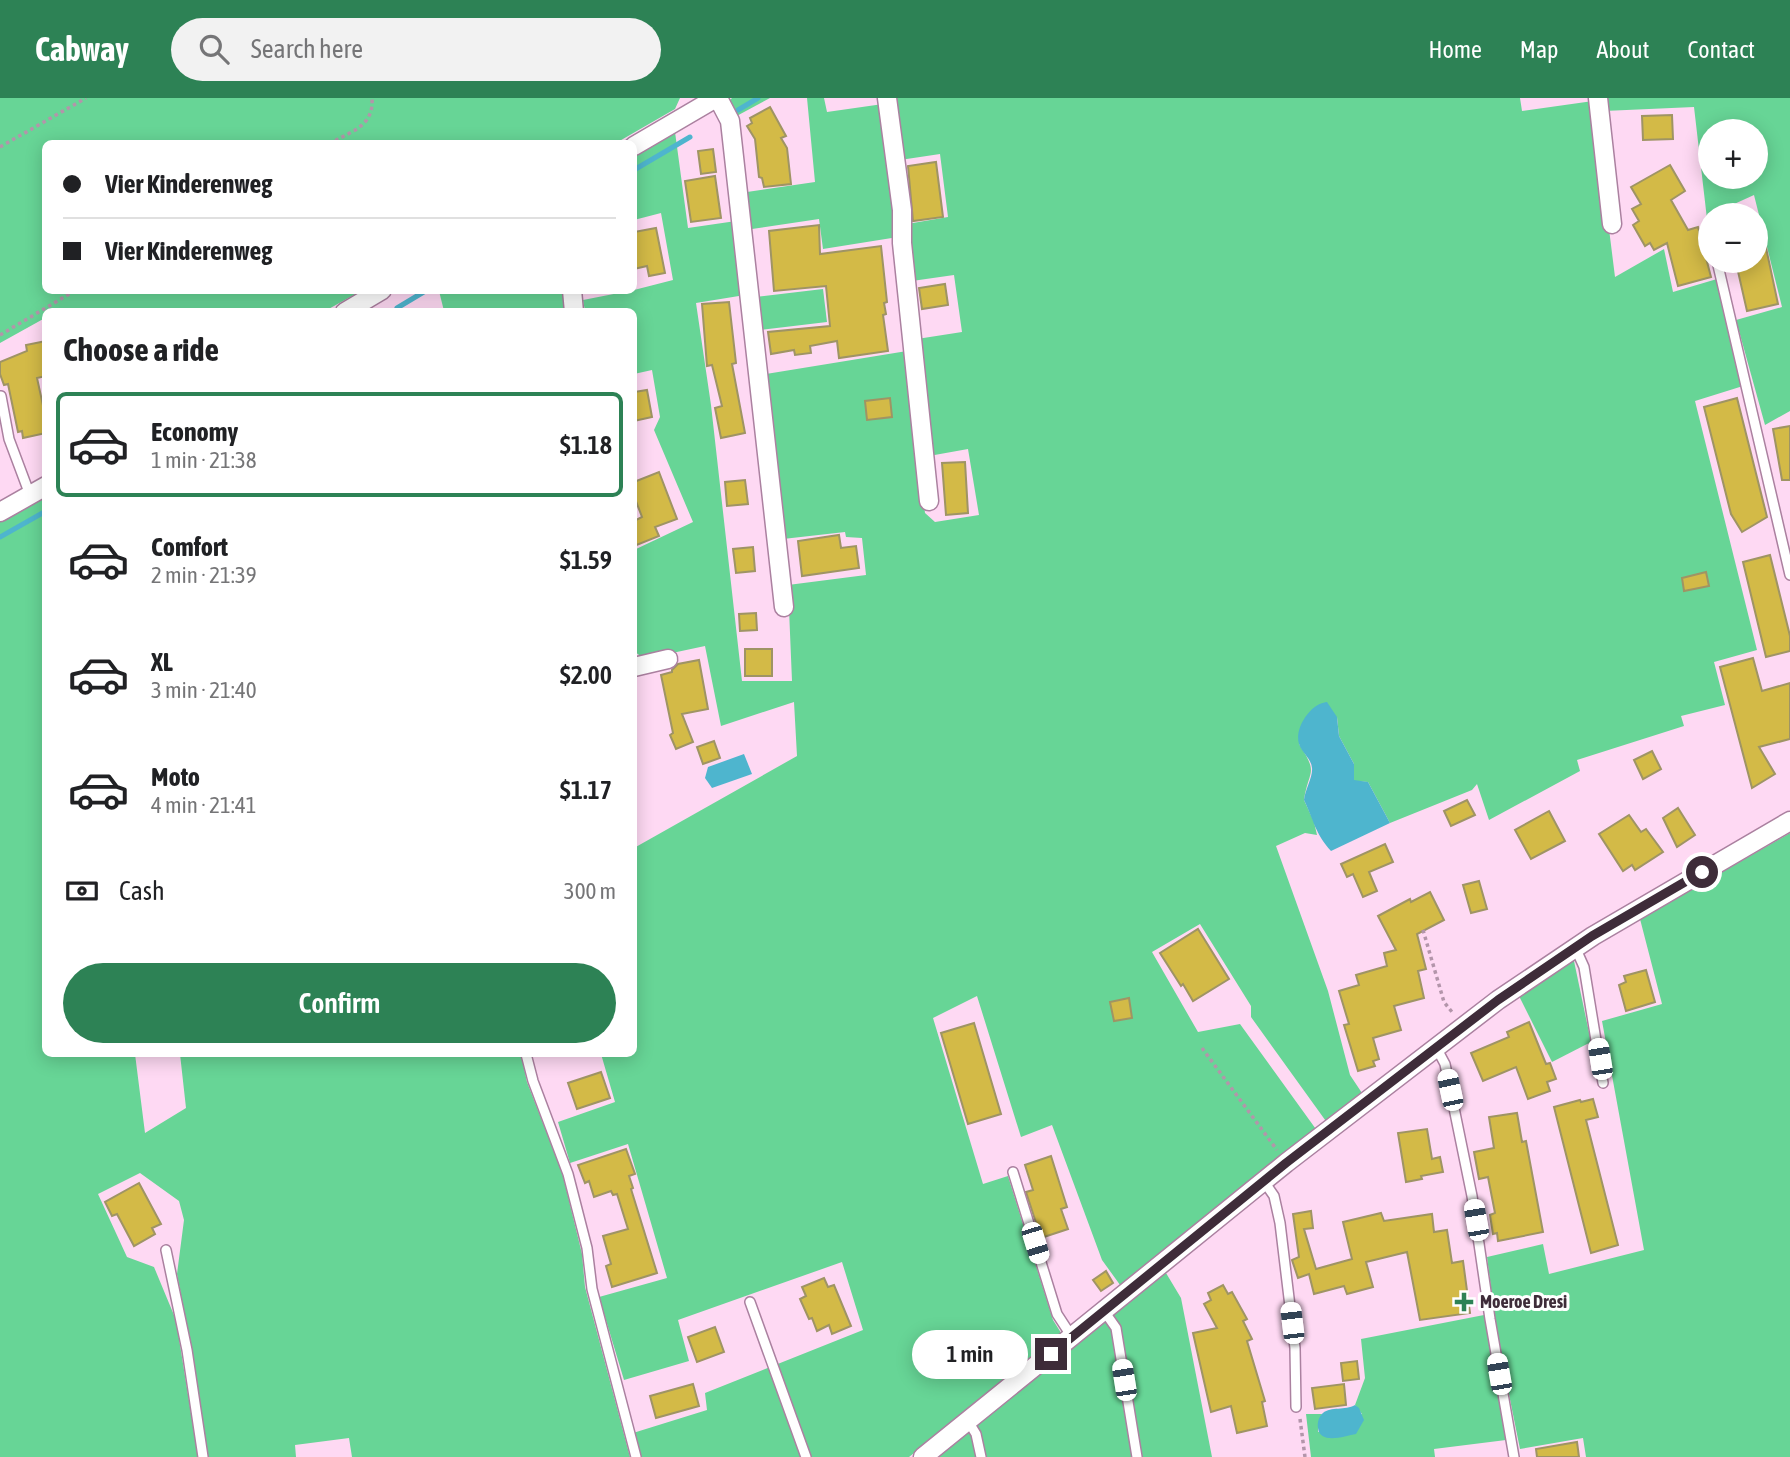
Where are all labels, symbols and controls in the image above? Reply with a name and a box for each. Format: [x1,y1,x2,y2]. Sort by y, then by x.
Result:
search box [171,18,661,81]
text: Cabway [35,30,129,68]
icon: search [195,30,233,68]
text: Search here [251,34,363,64]
text: Home [1428,36,1482,63]
text: Map [1520,36,1558,63]
text: About [1596,36,1649,63]
text: Contact [1687,36,1755,63]
map controls [1698,119,1768,273]
button: + [1698,119,1768,189]
text: Vier Kinderenweg [105,169,273,199]
button: − [1698,203,1768,273]
text: Vier Kinderenweg [105,236,273,266]
text: Choose a ride [63,331,219,368]
icon: car [67,413,130,476]
text: Economy [151,417,238,447]
text: $1.18 [560,430,612,460]
text: 1 min · 21:38 [151,447,257,473]
icon: car [67,528,130,591]
text: Comfort [151,532,228,562]
text: $1.59 [560,545,612,575]
text: 2 min · 21:39 [151,562,257,588]
icon: car [67,643,130,706]
text: XL [151,647,173,677]
text: $2.00 [560,660,612,690]
text: 3 min · 21:40 [151,677,257,703]
icon: car [67,758,130,821]
text: Moto [151,762,200,792]
text: $1.17 [560,775,612,805]
text: 4 min · 21:41 [151,792,257,818]
route start [1686,856,1718,888]
icon: cash [63,872,101,910]
text: Cash [119,876,165,906]
text: 300 m [564,878,616,904]
button: Confirm [63,963,616,1043]
car [1587,1037,1614,1081]
car [1436,1067,1465,1113]
car [1463,1197,1490,1243]
car [1019,1220,1052,1266]
place label: Moeroe Dresi [1480,1291,1567,1312]
marker: Moeroe Dresi [1454,1292,1474,1312]
car [1280,1301,1305,1345]
callout: 1 min [911,1330,1026,1378]
route end [1035,1338,1067,1370]
text: 1 min [947,1341,993,1367]
car [1486,1351,1513,1397]
car [1111,1358,1138,1402]

